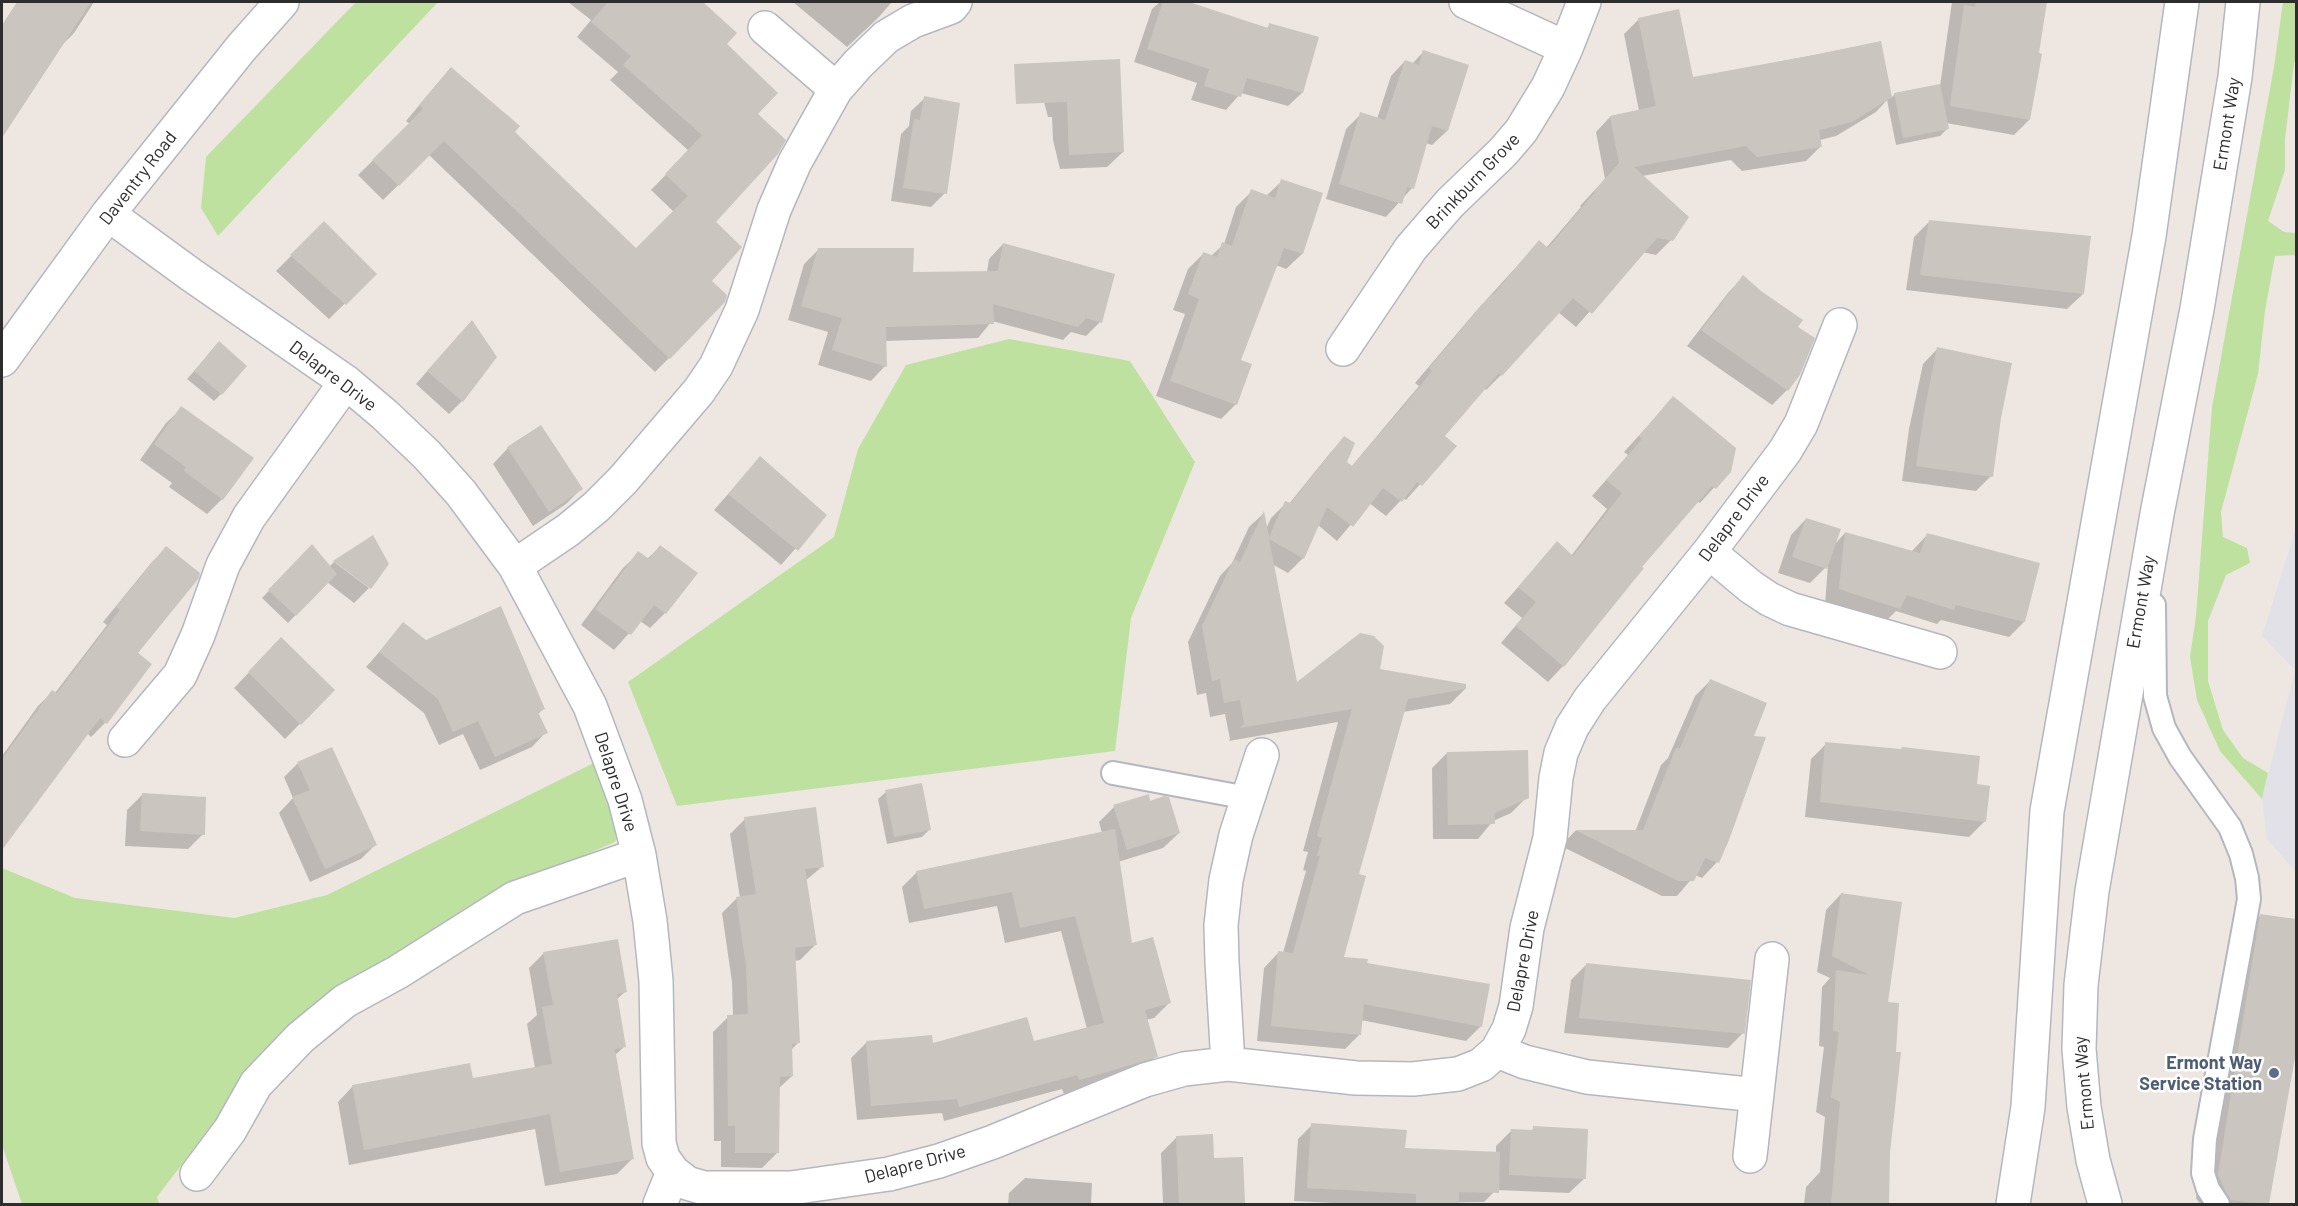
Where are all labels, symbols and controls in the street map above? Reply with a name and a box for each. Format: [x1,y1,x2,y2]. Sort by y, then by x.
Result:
street label: Ermont Way [2209,76,2245,172]
street label: Daventry Road [95,127,181,229]
street label: Brinkburn Grove [1422,128,1524,234]
street label: Delapre Drive [285,336,381,416]
street label: Delapre Drive [1694,470,1774,566]
street label: Ermont Way [2122,554,2160,650]
street label: Delapre Drive [590,729,642,835]
street label: Delapre Drive [1503,908,1543,1014]
street label: Ermont Way [2069,1035,2099,1131]
place label: Ermont Way Service Station [2139,1052,2262,1094]
marker: Ermont Way Service Station [2267,1066,2281,1080]
street label: Delapre Drive [862,1140,968,1188]

